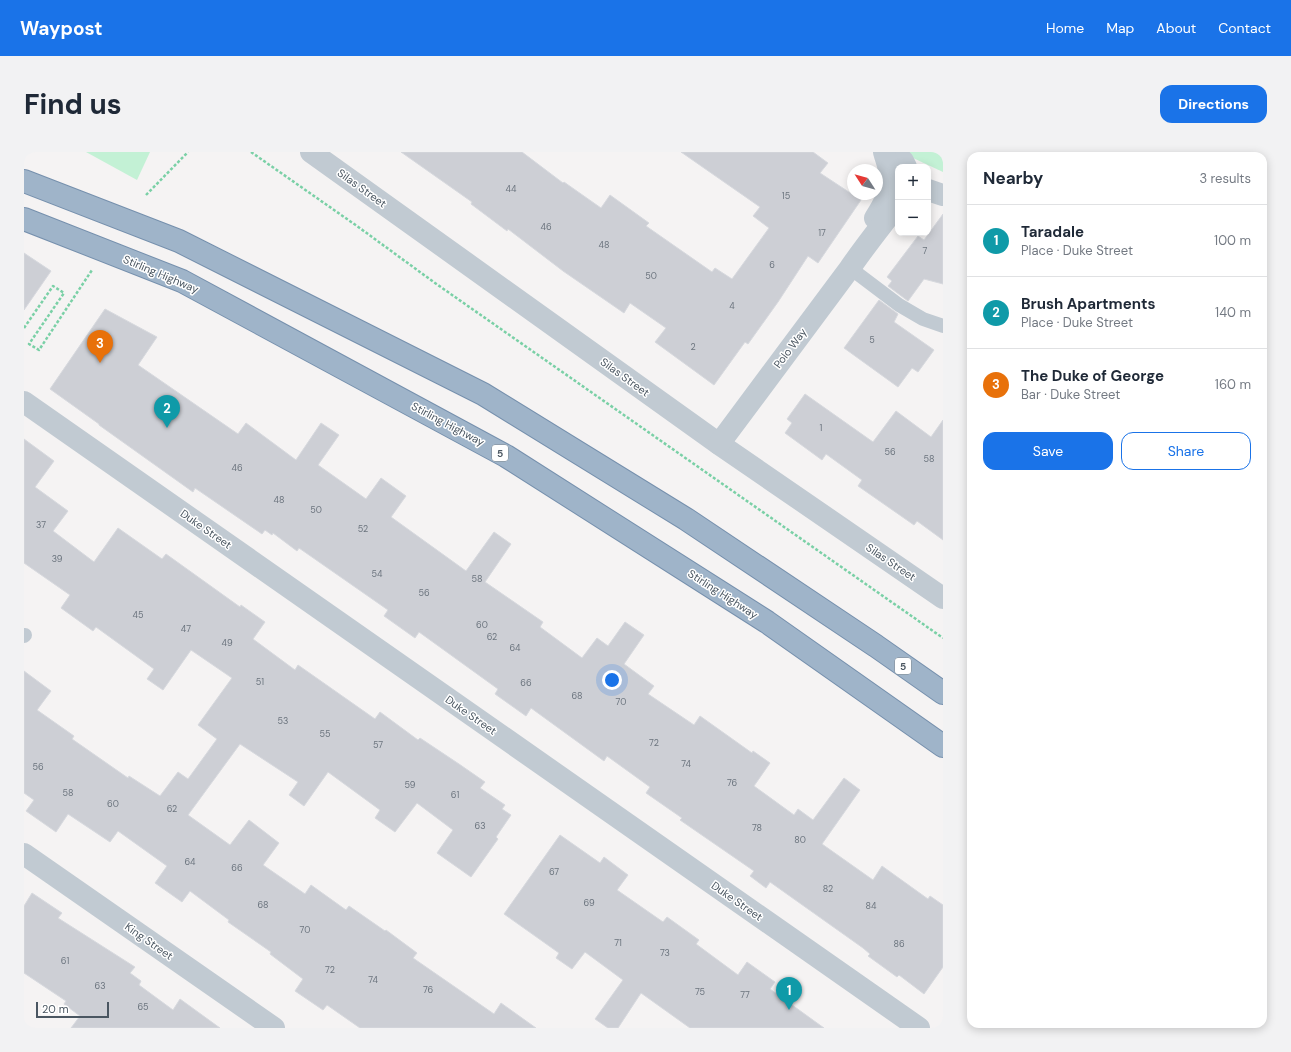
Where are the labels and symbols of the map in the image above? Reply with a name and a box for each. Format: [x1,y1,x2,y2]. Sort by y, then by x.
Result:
north arrow [847,164,883,200]
street label: Silas Street [335,166,389,210]
house number: 44 [506,183,517,195]
house number: 15 [782,190,790,202]
house number: 46 [540,221,552,233]
house number: 17 [818,227,826,239]
house number: 48 [599,239,609,251]
house number: 7 [923,245,928,257]
street label: Stirling Highway [121,252,201,296]
house number: 6 [769,259,775,271]
house number: 50 [645,270,657,282]
house number: 4 [729,300,735,312]
street label: Polo Way [770,325,810,371]
pin: 3 [87,330,113,363]
house number: 5 [869,334,875,346]
house number: 2 [690,341,696,353]
street label: Silas Street [598,355,652,399]
pin: 2 [154,395,180,428]
street label: Stirling Highway [409,399,487,449]
house number: 1 [820,422,823,434]
road number: 5 [492,445,508,461]
house number: 56 [884,446,896,458]
house number: 58 [924,453,934,465]
house number: 46 [231,462,243,474]
house number: 48 [274,494,284,506]
house number: 50 [310,504,322,516]
street label: Duke Street [178,506,234,552]
house number: 37 [36,519,46,531]
house number: 52 [358,523,368,535]
street label: Silas Street [863,540,919,584]
house number: 39 [52,553,63,565]
street label: Stirling Highway [685,566,761,622]
house number: 54 [372,568,383,580]
house number: 58 [472,573,482,585]
house number: 56 [418,587,430,599]
house number: 45 [133,609,143,621]
house number: 60 [476,619,488,631]
house number: 47 [181,623,191,635]
house number: 62 [487,631,497,643]
house number: 49 [221,637,233,649]
house number: 64 [509,642,521,654]
road number: 5 [895,658,911,674]
your location [602,670,622,690]
house number: 51 [256,676,264,688]
house number: 66 [520,677,532,689]
house number: 68 [571,690,583,702]
street label: Duke Street [443,692,499,738]
house number: 70 [616,696,626,708]
house number: 53 [278,715,288,727]
house number: 55 [320,728,330,740]
house number: 72 [649,737,659,749]
house number: 57 [373,739,383,751]
house number: 74 [681,758,691,770]
house number: 56 [32,761,44,773]
house number: 76 [727,777,737,789]
house number: 59 [405,779,416,791]
house number: 58 [63,787,73,799]
house number: 61 [451,789,459,801]
house number: 60 [107,798,119,810]
house number: 62 [167,803,177,815]
house number: 63 [475,820,485,832]
house number: 78 [752,822,762,834]
house number: 80 [794,834,806,846]
house number: 64 [184,856,196,868]
house number: 66 [231,862,243,874]
house number: 67 [549,866,559,878]
street label: Duke Street [709,878,765,924]
house number: 82 [823,883,833,895]
house number: 69 [583,897,595,909]
house number: 68 [257,899,269,911]
house number: 84 [866,900,877,912]
street label: King Street [122,919,176,963]
house number: 70 [300,924,310,936]
house number: 71 [614,937,622,949]
house number: 86 [893,938,905,950]
house number: 73 [660,947,670,959]
house number: 61 [61,955,69,967]
house number: 72 [325,964,335,976]
house number: 74 [368,974,378,986]
pin: 1 [776,977,802,1010]
house number: 63 [95,980,105,992]
house number: 76 [423,984,433,996]
house number: 75 [695,986,705,998]
house number: 77 [740,989,750,1001]
scale bar [36,1000,109,1019]
house number: 65 [138,1001,148,1013]

